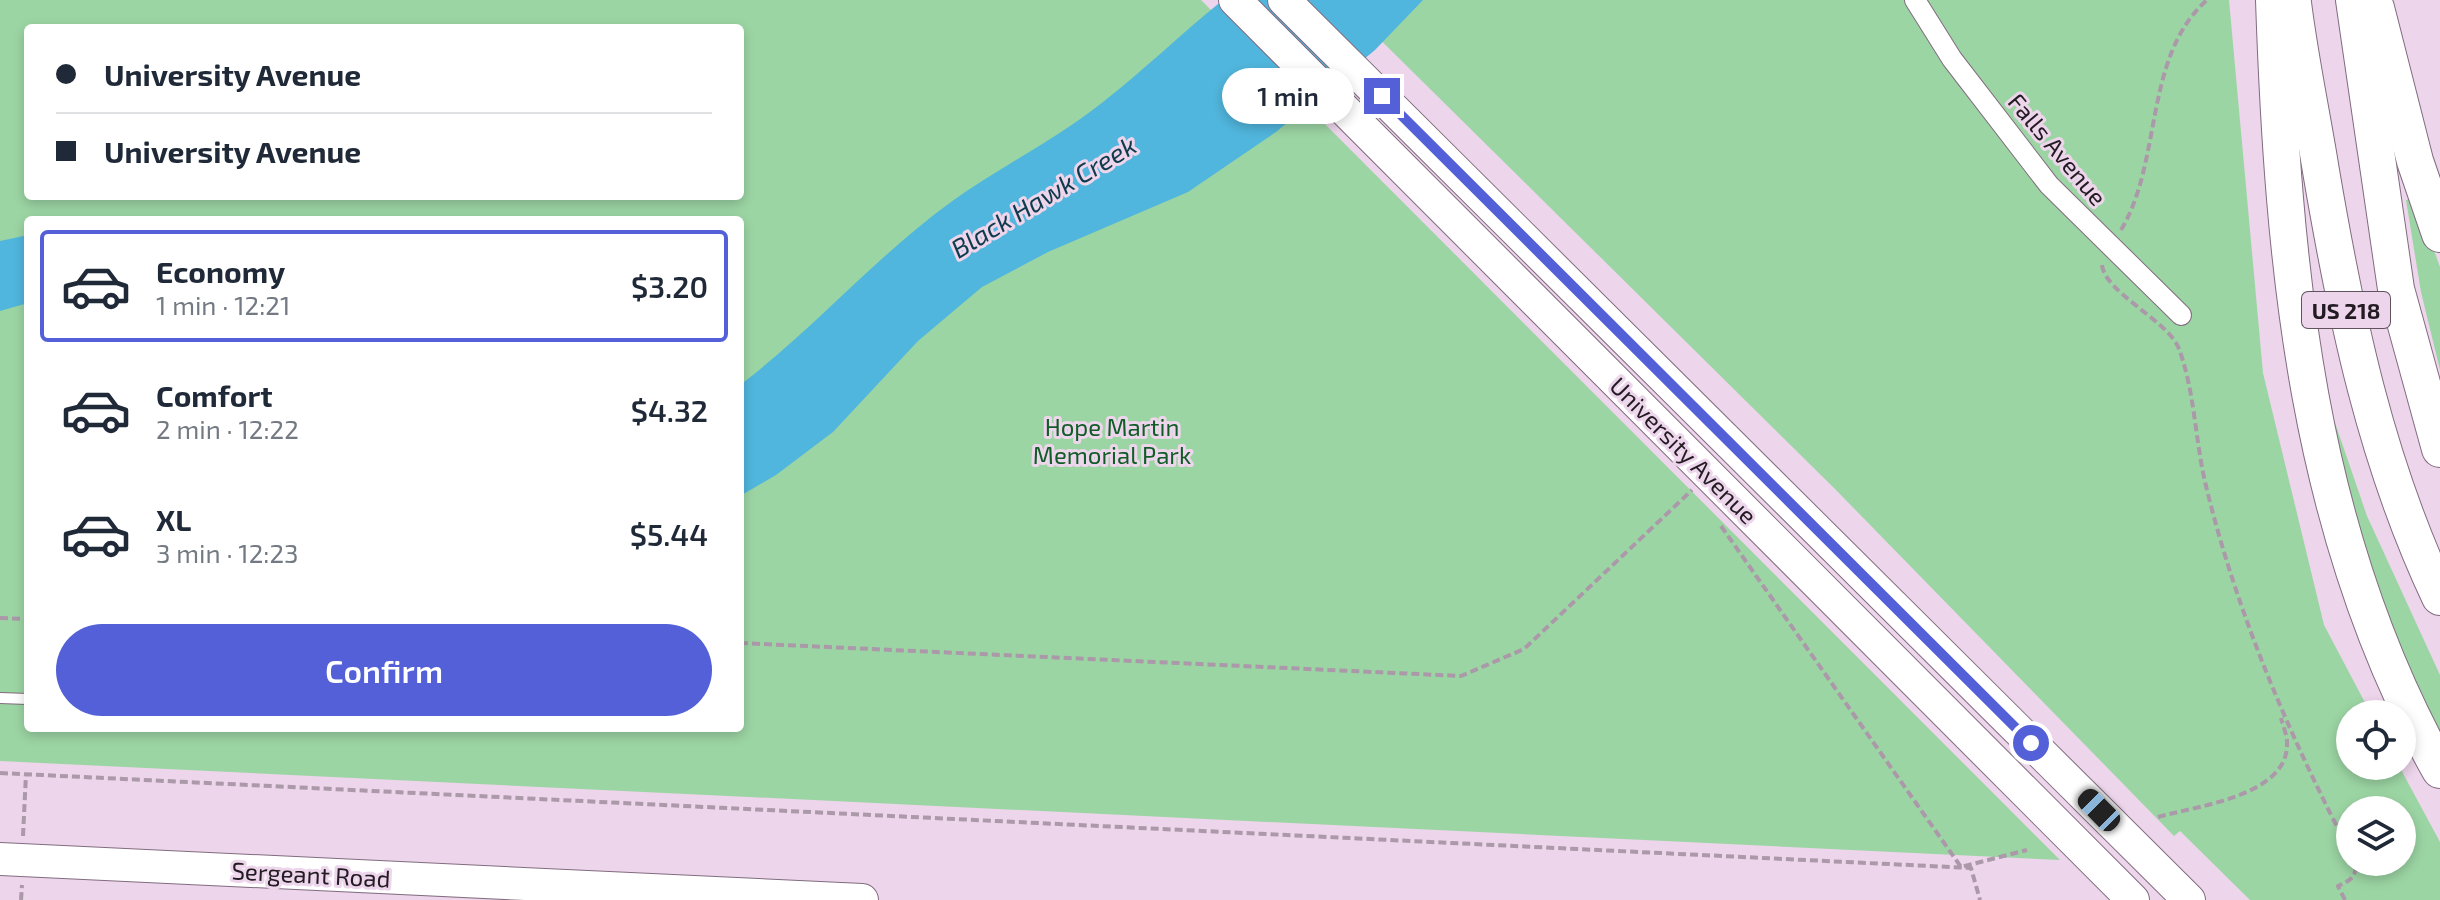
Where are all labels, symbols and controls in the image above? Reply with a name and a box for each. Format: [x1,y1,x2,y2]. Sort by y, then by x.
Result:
text: University Avenue [104,56,361,92]
callout: 1 min [1222,68,1354,124]
route end [1364,78,1400,114]
text: 1 min [1257,80,1319,111]
street label: Falls Avenue [2003,87,2113,211]
water label: Black Hawk Creek [945,129,1141,263]
text: University Avenue [104,133,361,169]
icon: car [60,250,132,322]
text: Economy [156,253,285,289]
text: $3.20 [631,268,708,304]
text: 1 min · 12:21 [156,289,290,320]
road number: US 218 [2302,292,2390,328]
street label: University Avenue [1605,371,1763,529]
icon: car [60,374,132,446]
text: Comfort [156,377,273,413]
text: $4.32 [631,392,708,428]
park label: Hope Martin Memorial Park [1033,412,1191,469]
text: 2 min · 12:22 [156,413,299,444]
icon: car [60,498,132,570]
text: XL [156,501,191,537]
text: $5.44 [630,516,708,552]
text: 3 min · 12:23 [156,537,298,568]
button: Confirm [56,624,712,716]
map controls [2336,700,2416,876]
button: locate [2336,700,2416,780]
route start [2013,725,2049,761]
car [2074,785,2124,835]
button: layers [2336,796,2416,876]
street label: Sergeant Road [231,855,391,893]

